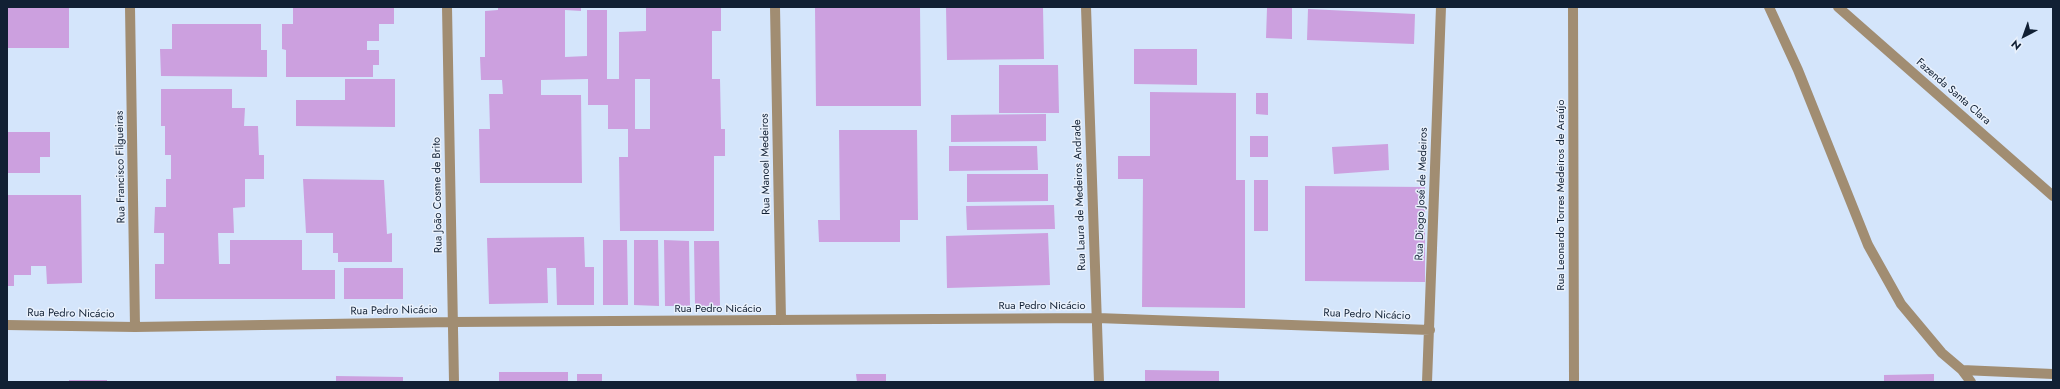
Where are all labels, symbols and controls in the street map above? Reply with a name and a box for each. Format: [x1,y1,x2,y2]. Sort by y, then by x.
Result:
north arrow [2004,16,2044,56]
text: N [2008,36,2025,54]
street label: Fazenda Santa Clara [1913,56,1993,128]
street label: Rua Leonardo Torres Medeiros de Araújo [1554,99,1568,291]
street label: Rua Francisco Filgueiras [113,111,129,223]
street label: Rua Manoel Medeiros [759,113,773,215]
street label: Rua Laura de Medeiros Andrade [1071,119,1089,271]
street label: Rua Diogo José de Medeiros [1413,127,1431,261]
street label: Rua João Cosme de Brito [430,137,446,253]
street label: Rua Pedro Nicácio [998,299,1086,313]
street label: Rua Pedro Nicácio [674,302,762,316]
street label: Rua Pedro Nicácio [350,304,438,318]
street label: Rua Pedro Nicácio [27,307,115,321]
street label: Rua Pedro Nicácio [1323,307,1411,323]

